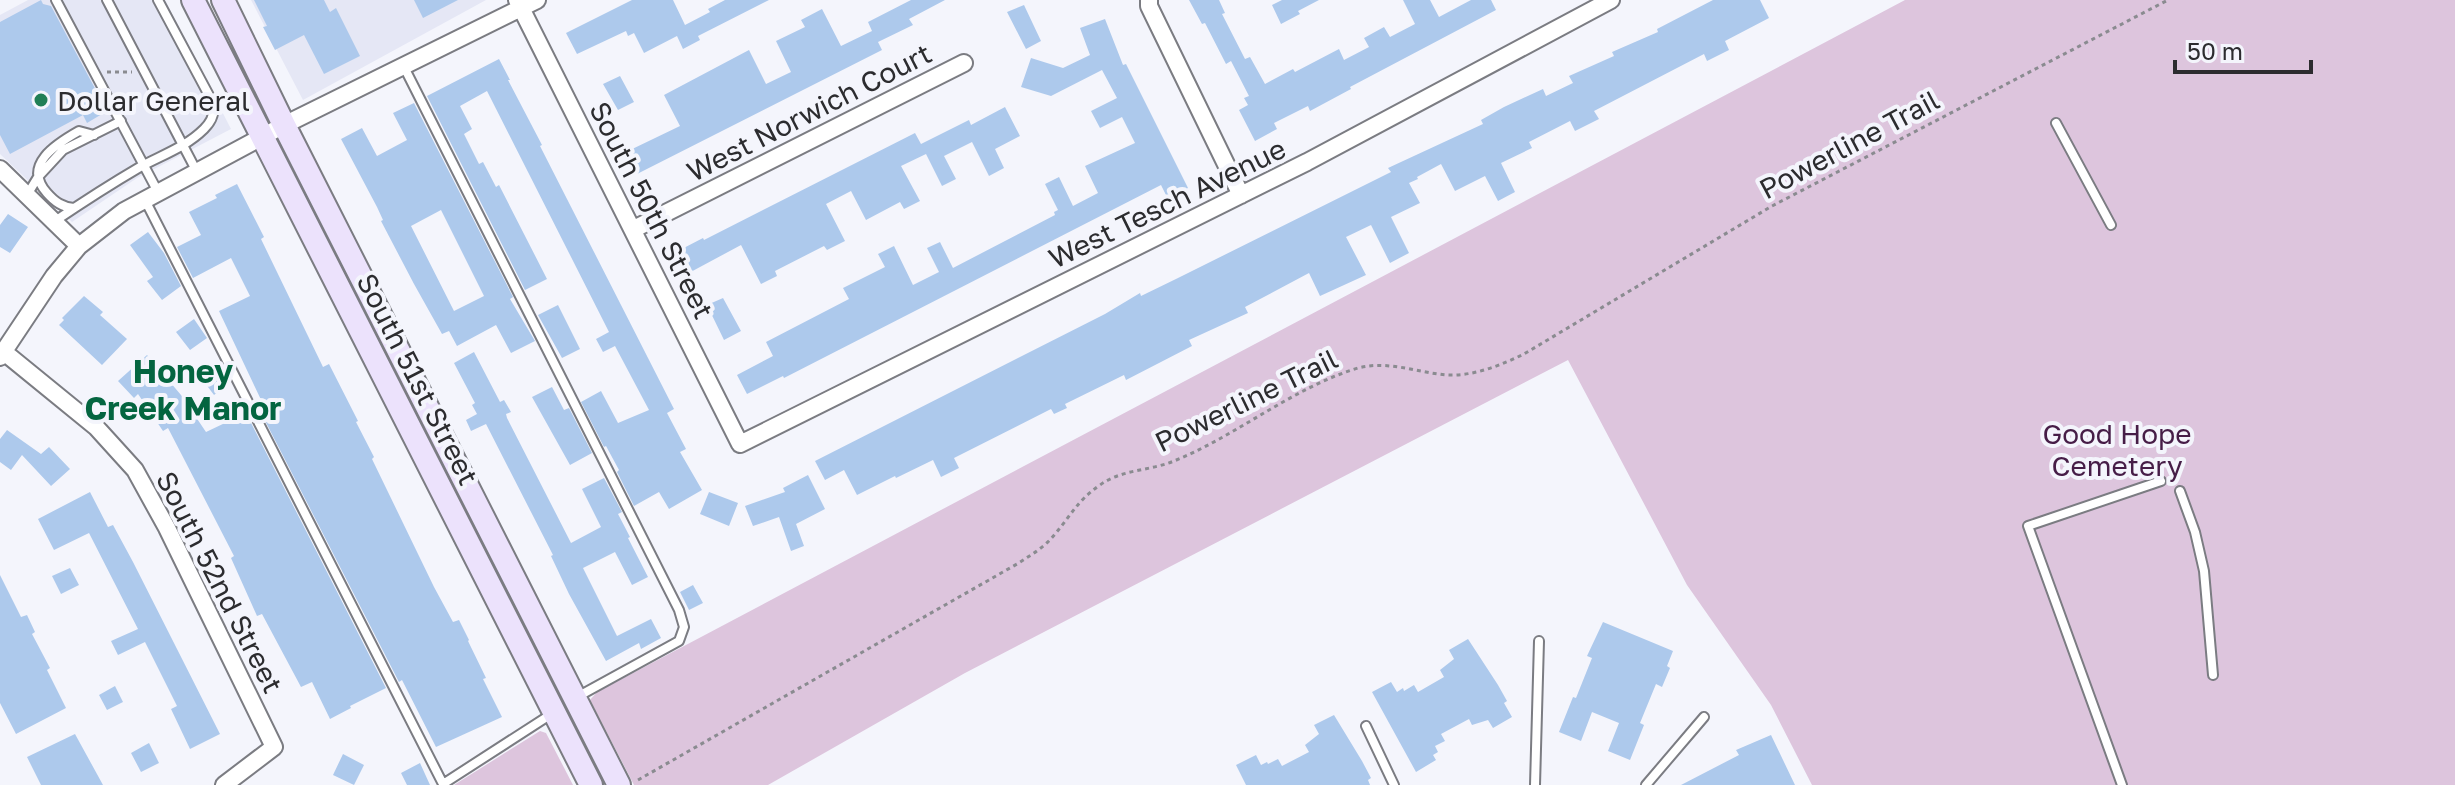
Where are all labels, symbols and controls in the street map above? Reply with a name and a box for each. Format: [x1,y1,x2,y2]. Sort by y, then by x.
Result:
scale bar [2175,24,2311,74]
street label: West Norwich Court [681,36,937,188]
text: 50 m [2187,36,2243,65]
street label: Powerline Trail [1753,83,1945,205]
place label: Dollar General [57,84,250,117]
marker: Dollar General [32,91,50,109]
street label: South 50th Street [583,96,721,324]
street label: West Tesch Avenue [1043,131,1291,275]
street label: South 51st Street [350,268,486,490]
street label: Powerline Trail [1149,342,1343,458]
district label: Honey Creek Manor [84,352,282,427]
park label: Good Hope Cemetery [2042,417,2192,482]
street label: South 52nd Street [150,466,290,698]

